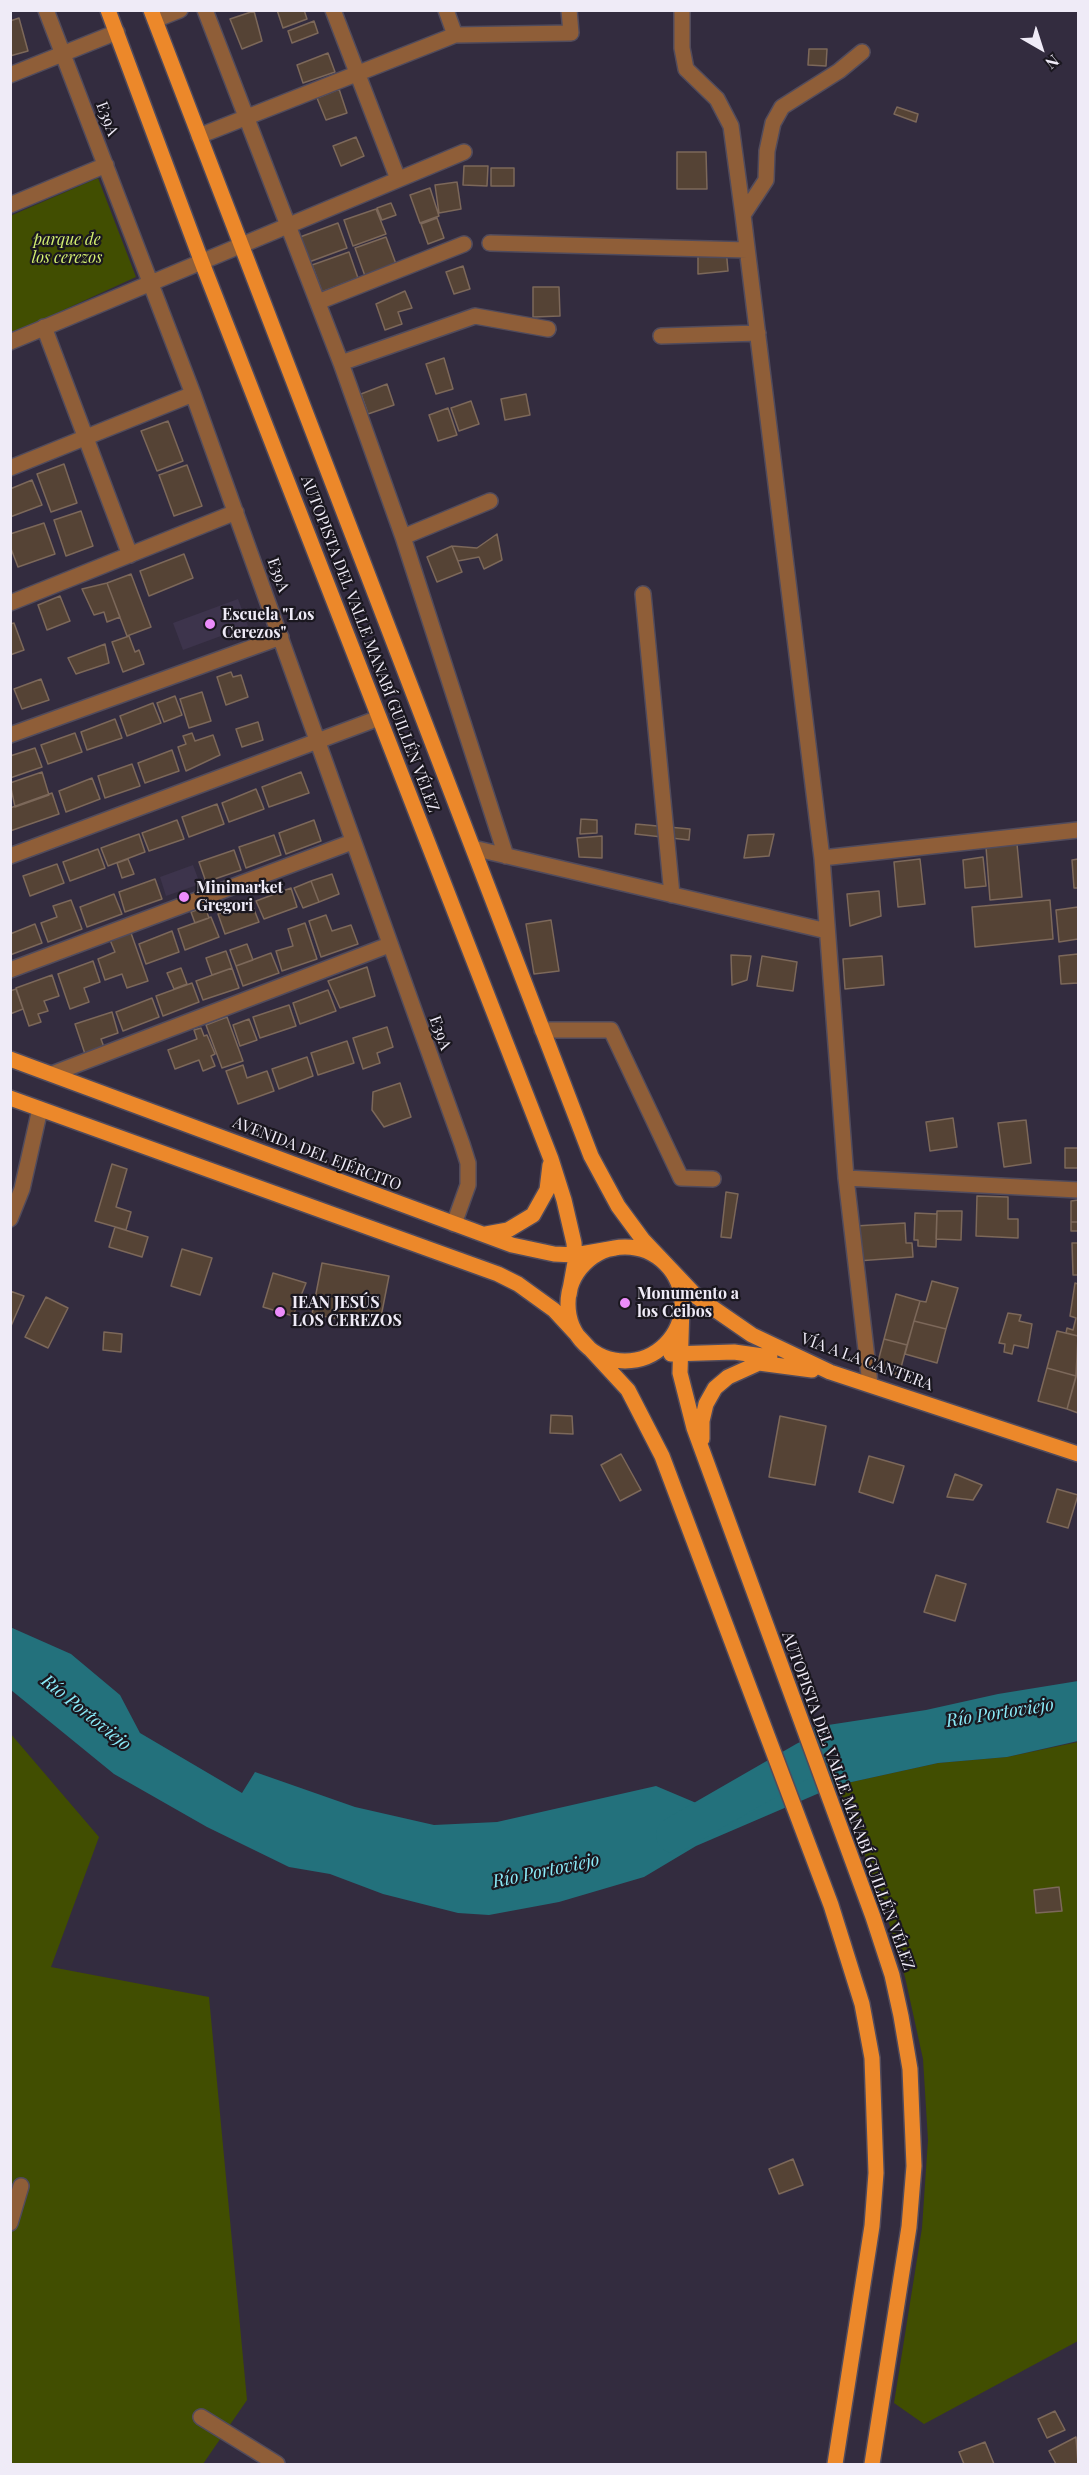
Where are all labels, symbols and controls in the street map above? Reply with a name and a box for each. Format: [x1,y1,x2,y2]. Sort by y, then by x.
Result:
north arrow [1011,18,1071,78]
text: N [1042,51,1064,74]
street label: E39A [92,99,122,139]
park label: parque de los cerezos [32,230,102,268]
street label: AUTOPISTA DEL VALLE MANABÍ GUILLÉN VÉLEZ [297,473,443,815]
street label: E39A [263,555,293,595]
place label: Escuela "Los Cerezos" [222,605,314,643]
marker: Escuela "Los Cerezos" [203,617,217,631]
place label: Minimarket Gregori [196,878,283,916]
marker: Minimarket Gregori [177,890,191,904]
street label: E39A [425,1013,455,1053]
street label: AVENIDA DEL EJÉRCITO [230,1113,404,1195]
place label: Monumento a los Ceibos [637,1284,739,1322]
place label: IEAN JESÚS LOS CEREZOS [292,1293,402,1331]
marker: Monumento a los Ceibos [618,1296,632,1310]
marker: IEAN JESÚS LOS CEREZOS [273,1305,287,1319]
street label: VÍA A LA CANTERA [798,1329,936,1395]
street label: AUTOPISTA DEL VALLE MANABÍ GUILLÉN VÉLEZ [778,1629,918,1973]
water label: Río Portoviejo [37,1670,135,1756]
water label: Río Portoviejo [945,1694,1055,1732]
water label: Río Portoviejo [490,1849,602,1893]

